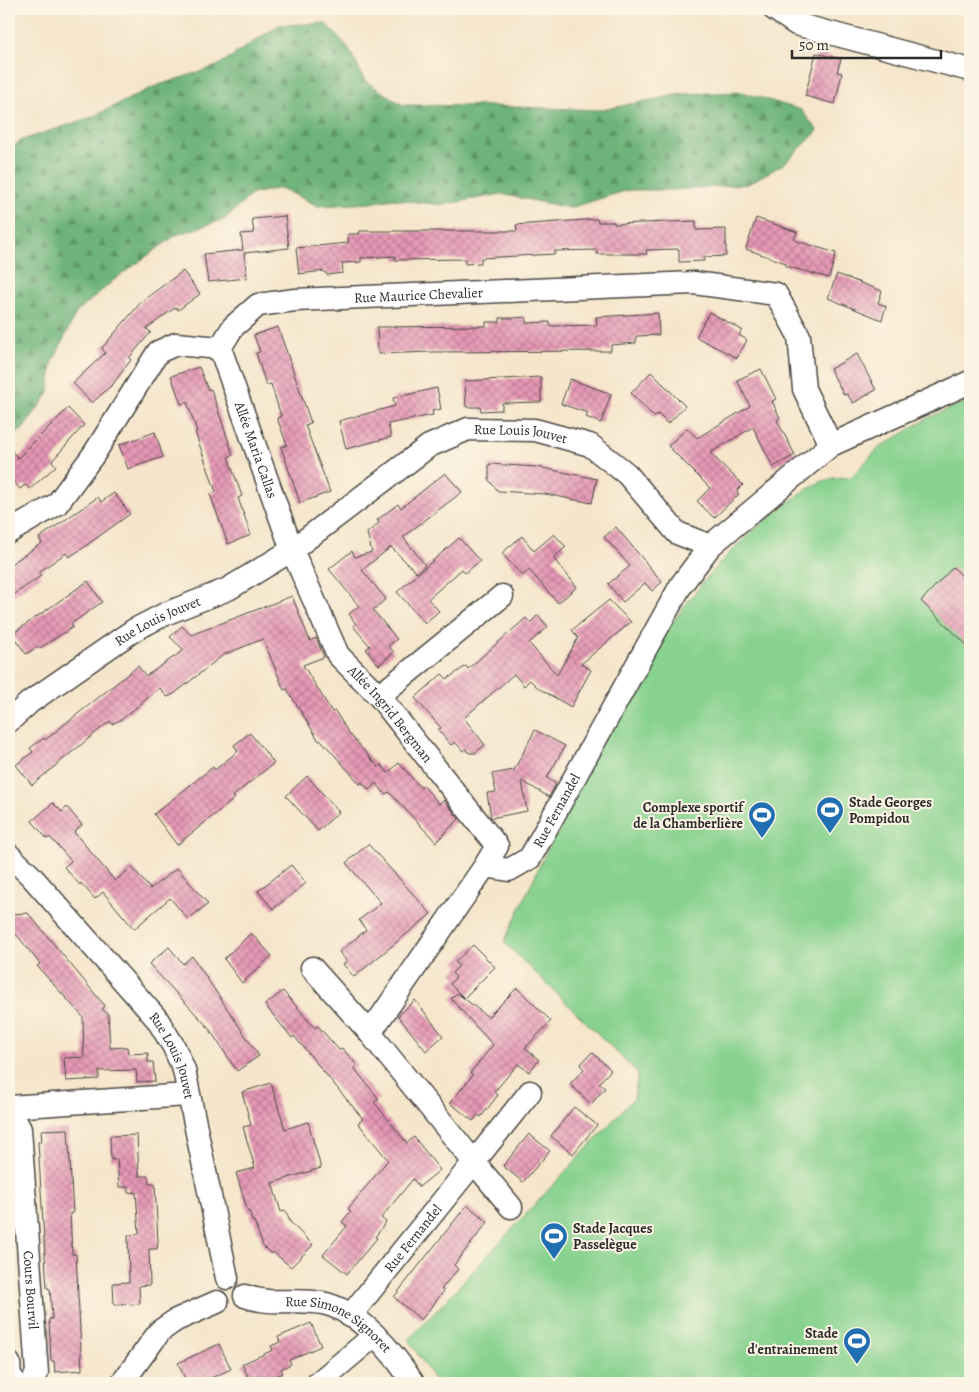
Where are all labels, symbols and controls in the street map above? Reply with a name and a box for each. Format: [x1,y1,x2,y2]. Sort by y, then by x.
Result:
scale bar [792,28,940,60]
text: 50 m [799,35,829,55]
street label: Rue Maurice Chevalier [354,282,484,307]
street label: Allée Maria Callas [230,398,282,501]
street label: Rue Louis Jouvet [474,420,570,448]
street label: Rue Louis Jouvet [111,591,204,650]
street label: Allée Ingrid Bergman [343,660,437,767]
street label: Rue Fernandel [528,769,585,851]
place label: Stade Georges Pompidou [849,793,932,828]
sports icon: Stade Georges Pompidou [815,795,845,834]
place label: Complexe sportif de la Chamberlière [633,798,745,833]
sports icon: Complexe sportif de la Chamberlière [747,800,777,839]
street label: Rue Louis Jouvet [145,1007,199,1101]
street label: Rue Fernandel [380,1200,446,1276]
place label: Stade Jacques Passelègue [573,1219,653,1254]
sports icon: Stade Jacques Passelègue [539,1221,569,1260]
street label: Cours Bourvil [19,1250,43,1330]
street label: Rue Simone Signoret [285,1292,397,1357]
place label: Stade d'entrainement [748,1324,839,1359]
sports icon: Stade d'entrainement [842,1326,872,1365]

